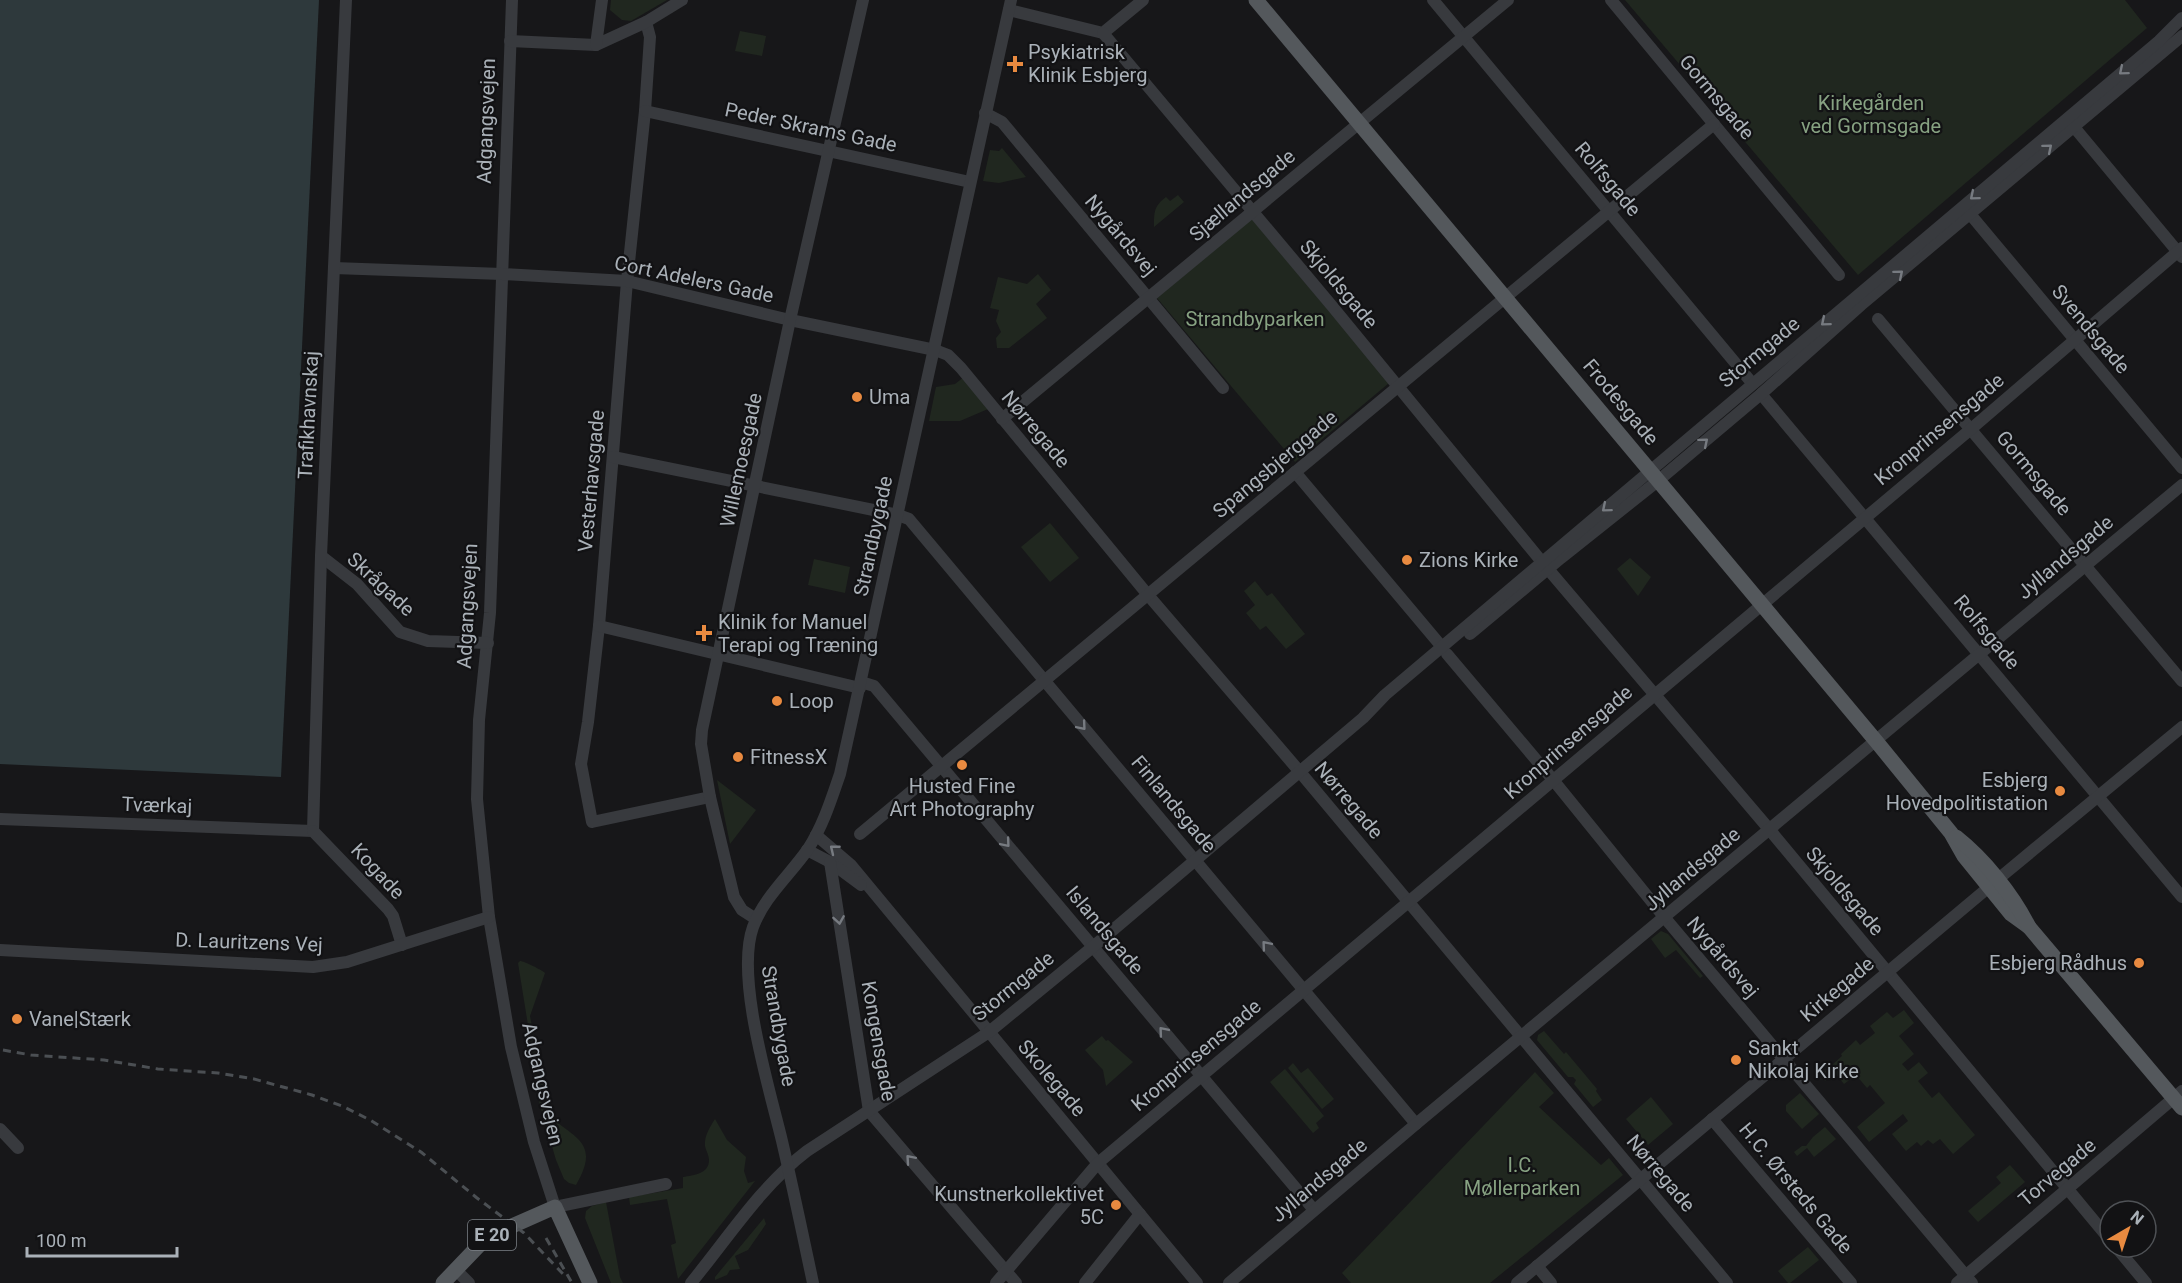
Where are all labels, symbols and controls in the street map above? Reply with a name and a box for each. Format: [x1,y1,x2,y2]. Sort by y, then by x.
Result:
place label: Psykiatrisk Klinik Esbjerg [1028,40,1147,87]
street label: Gormsgade [1674,50,1760,144]
marker: Psykiatrisk Klinik Esbjerg [1006,55,1024,73]
street label: Adgangsvejen [472,58,500,184]
one-way arrow [2119,64,2130,75]
park label: Kirkegården ved Gormsgade [1801,91,1941,138]
street label: Peder Skrams Gade [723,97,899,157]
street label: Rolfsgade [1570,137,1646,221]
street label: Sjællandsgade [1184,144,1300,246]
one-way arrow [2041,145,2052,156]
street label: Nygårdsvej [1080,189,1162,281]
one-way arrow [1970,189,1981,200]
street label: Skjoldsgade [1295,235,1383,333]
street label: Cort Adelers Gade [612,250,776,308]
one-way arrow [1892,270,1903,281]
street label: Svendsgade [2047,280,2135,378]
park label: Strandbyparken [1185,307,1325,331]
street label: Stormgade [1714,311,1804,393]
one-way arrow [1821,315,1832,326]
street label: Trafikhavnskaj [293,350,323,480]
street label: Frodesgade [1578,354,1664,450]
street label: Kronprinsensgade [1869,368,2009,490]
place label: Uma [869,385,910,409]
street label: Nørregade [997,385,1075,473]
marker: Uma [850,390,864,404]
street label: Willemoesgade [715,391,767,529]
street label: Spangsbjerggade [1208,405,1342,523]
street label: Vesterhavsgade [573,409,609,553]
street label: Gormsgade [1991,426,2077,520]
one-way arrow [1697,439,1708,450]
street label: Strandbygade [849,474,897,598]
one-way arrow [1602,501,1613,512]
street label: Jyllandsgade [2012,510,2118,604]
street label: Adgangsvejen [452,543,482,669]
street label: Skrågade [342,547,420,621]
place label: Zions Kirke [1419,548,1518,572]
marker: Zions Kirke [1400,553,1414,567]
street label: Rolfsgade [1949,590,2025,674]
place label: Klinik for Manuel Terapi og Træning [718,610,878,657]
marker: Klinik for Manuel Terapi og Træning [695,624,713,642]
street label: Kronprinsensgade [1499,680,1637,804]
place label: Loop [789,689,834,713]
marker: Loop [770,694,784,708]
one-way arrow [1075,719,1086,730]
place label: FitnessX [750,745,828,769]
marker: FitnessX [731,750,745,764]
street label: Finlandsgade [1126,751,1222,857]
street label: Nørregade [1310,756,1388,844]
marker: Husted Fine Art Photography [955,758,969,772]
place label: Esbjerg Hovedpolitistation [1886,768,2048,815]
place label: Husted Fine Art Photography [890,774,1035,821]
marker: Esbjerg Hovedpolitistation [2053,784,2067,798]
street label: Tværkaj [121,792,193,818]
street label: Jyllandsgade [1639,822,1745,916]
one-way arrow [999,836,1010,847]
street label: Kogade [346,838,410,904]
street label: Skjoldsgade [1801,842,1889,940]
one-way arrow [829,846,840,857]
street label: Islandsgade [1061,881,1149,979]
street label: Nygårdsvej [1682,911,1764,1003]
one-way arrow [832,915,844,925]
street label: D. Lauritzens Vej [175,927,323,957]
one-way arrow [1262,941,1273,952]
street label: Stormgade [967,946,1059,1026]
street label: Kirkegade [1795,951,1879,1027]
place label: Esbjerg Rådhus [1989,951,2127,975]
marker: Esbjerg Rådhus [2132,956,2146,970]
street label: Strandbygade [757,964,801,1088]
street label: Kongensgade [857,979,901,1103]
street label: Kronprinsensgade [1126,994,1266,1116]
place label: Vane|Stærk [29,1007,132,1031]
marker: Vane|Stærk [10,1012,24,1026]
street label: Adgangsvejen [517,1020,569,1148]
one-way arrow [1160,1027,1171,1038]
street label: Skolegade [1013,1035,1091,1121]
place label: Sankt Nikolaj Kirke [1748,1036,1859,1083]
marker: Sankt Nikolaj Kirke [1729,1053,1743,1067]
street label: H.C. Ørsteds Gade [1734,1118,1858,1258]
street label: Nørregade [1622,1129,1700,1217]
street label: Jyllandsgade [1266,1133,1372,1227]
street label: Torvegade [2013,1133,2101,1211]
park label: I.C. Møllerparken [1464,1153,1580,1200]
one-way arrow [906,1155,917,1166]
place label: Kunstnerkollektivet 5C [934,1182,1104,1229]
marker: Kunstnerkollektivet 5C [1109,1198,1123,1212]
north arrow [2098,1199,2158,1259]
text: N [2127,1207,2147,1229]
scale bar [27,1220,177,1258]
road number: E 20 [468,1220,516,1250]
text: 100 m [36,1230,87,1251]

